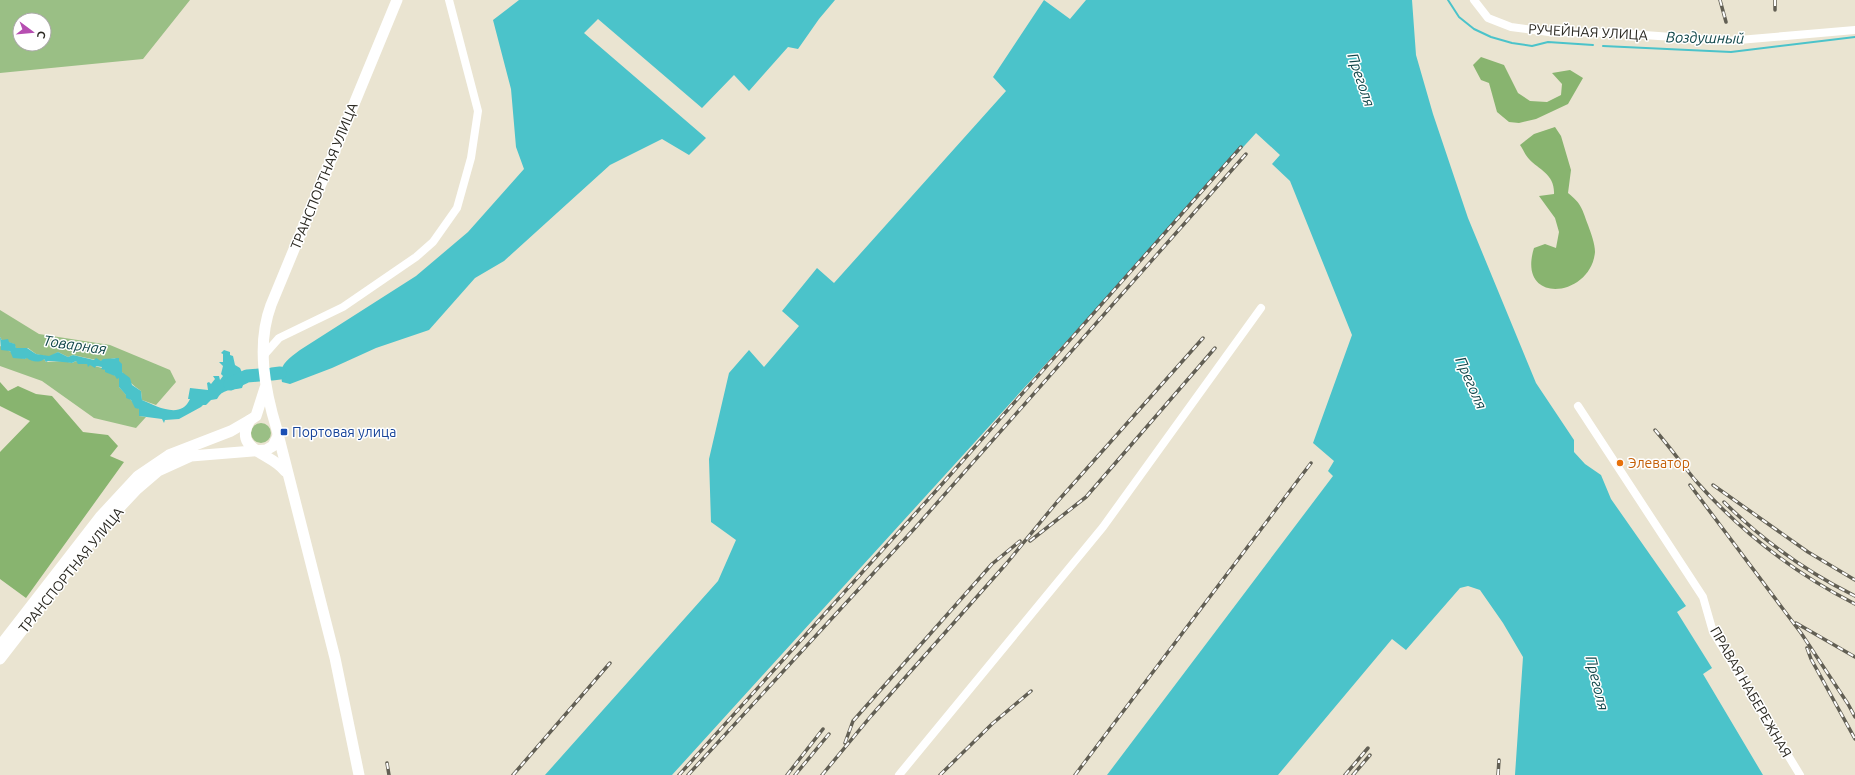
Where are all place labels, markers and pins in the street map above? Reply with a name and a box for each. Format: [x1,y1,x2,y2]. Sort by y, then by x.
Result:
place label: Портовая улица [292,424,396,440]
marker: Портовая улица [279,427,289,437]
place label: Элеватор [1628,455,1690,471]
marker: Элеватор [1615,458,1625,468]

